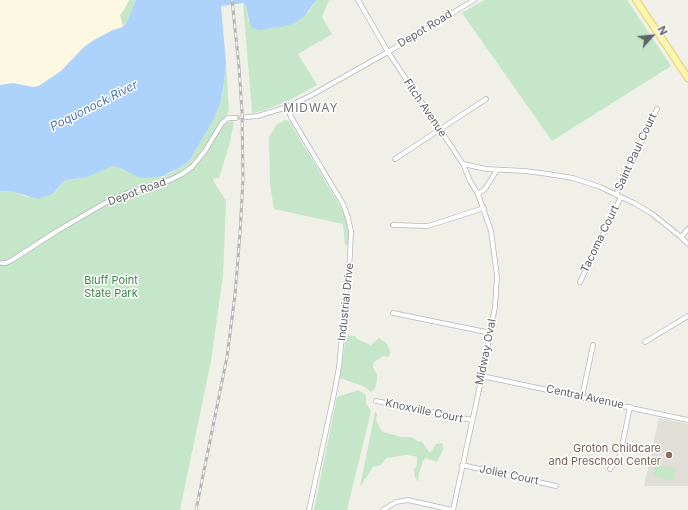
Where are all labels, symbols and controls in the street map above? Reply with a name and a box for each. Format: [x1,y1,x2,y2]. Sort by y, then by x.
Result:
street label: Depot Road [395,8,455,50]
north arrow [632,16,672,56]
text: N [655,24,671,37]
street label: Fitch Avenue [401,76,449,140]
water label: Poquonock River [48,78,140,134]
district label: MIDWAY [283,101,339,115]
street label: Saint Paul Court [612,111,660,193]
street label: Depot Road [106,175,168,209]
street label: Tacoma Court [578,203,622,275]
street label: Industrial Drive [335,262,357,342]
park label: Bluff Point State Park [84,274,138,300]
street label: Midway Oval [473,318,499,386]
street label: Central Avenue [545,382,625,412]
street label: Knoxville Court [384,396,464,426]
place label: Groton Childcare and Preschool Center [549,442,661,468]
marker: Groton Childcare and Preschool Center [664,450,674,460]
street label: Joliet Court [478,462,540,488]

